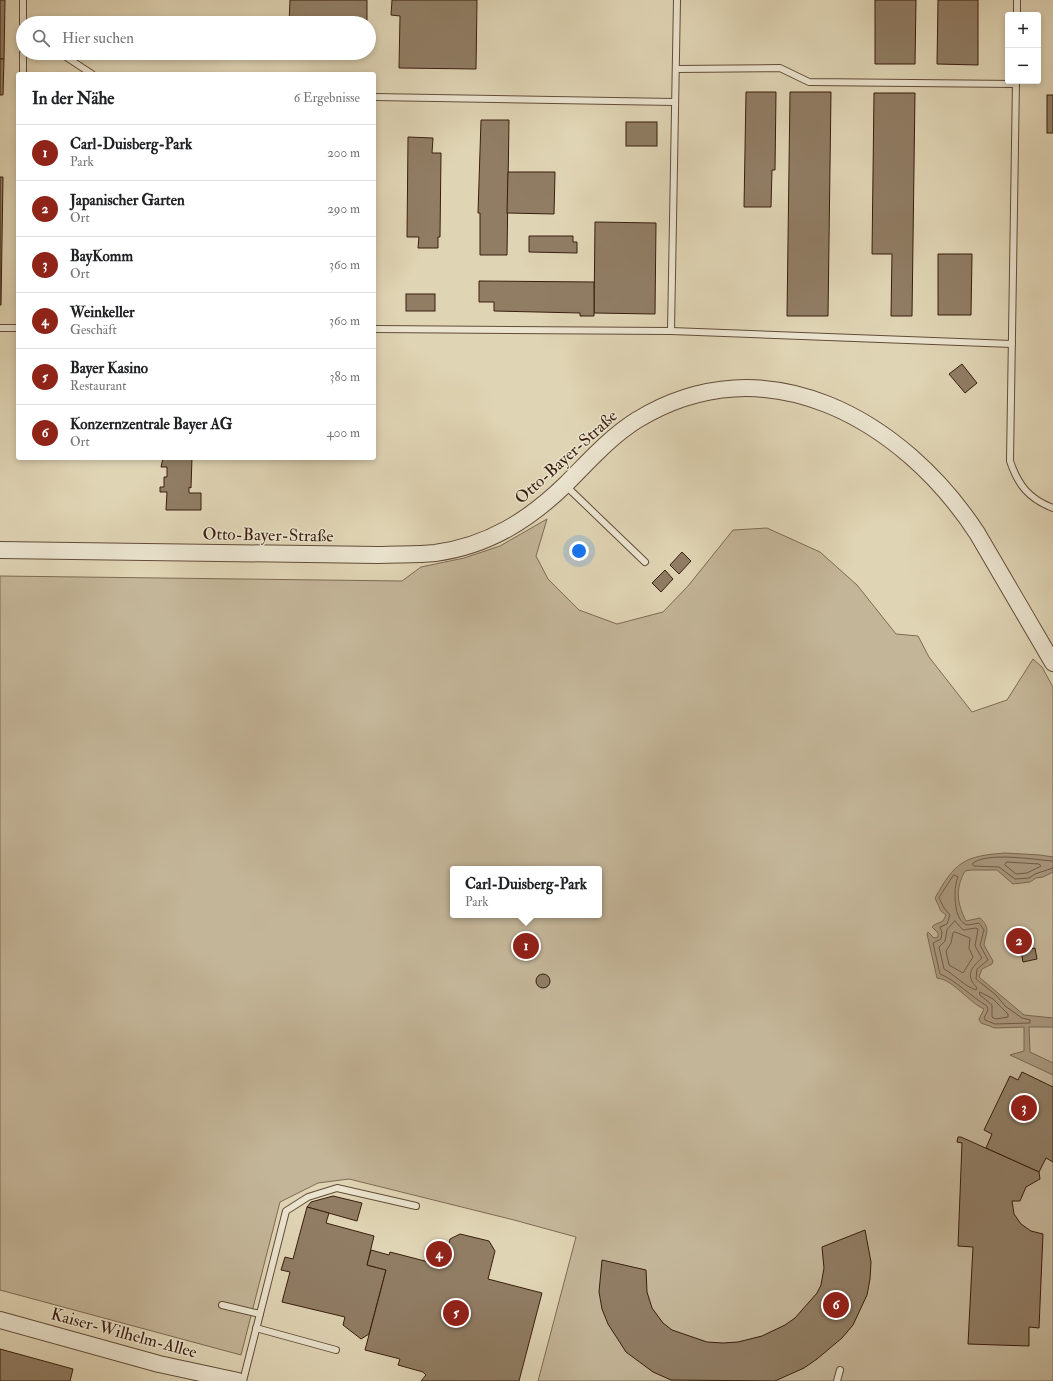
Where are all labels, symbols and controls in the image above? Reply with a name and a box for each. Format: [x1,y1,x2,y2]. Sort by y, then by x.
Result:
map controls [1005,12,1041,84]
button: + [1005,12,1041,48]
search box [16,16,376,60]
icon: search [30,27,52,49]
text: Hier suchen [62,29,134,48]
button: − [1005,48,1041,84]
text: In der Nähe [32,88,114,109]
text: 6 Ergebnisse [294,90,360,106]
text: Carl-Duisberg-Park [70,135,192,154]
text: 1 [43,145,47,161]
text: 200 m [327,145,360,161]
text: Park [70,154,94,170]
text: Japanischer Garten [70,191,185,210]
text: 2 [42,201,48,217]
text: 290 m [327,201,360,217]
text: Ort [70,210,90,226]
text: BayKomm [70,247,133,266]
text: 3 [43,257,48,273]
text: 360 m [329,257,360,273]
text: Ort [70,266,90,282]
text: Weinkeller [70,303,135,322]
text: 4 [41,313,49,329]
text: 360 m [329,313,360,329]
text: Geschäft [70,322,117,338]
text: Bayer Kasino [70,359,148,378]
text: 5 [42,369,48,385]
text: 380 m [329,369,360,385]
text: Restaurant [70,378,126,394]
street label: Otto-Bayer-Straße [510,405,622,509]
text: Konzernzentrale Bayer AG [70,415,232,434]
text: 6 [42,425,48,441]
text: 400 m [327,425,360,441]
text: Ort [70,434,90,450]
street label: Otto-Bayer-Straße [202,523,334,548]
your location [569,541,589,561]
popup [450,866,602,918]
text: Carl-Duisberg-Park [465,875,587,894]
text: Park [465,894,489,910]
pin: 2 [1006,926,1032,956]
pin: 1 [513,931,539,961]
pin: 3 [1011,1093,1037,1123]
pin: 4 [426,1239,452,1269]
pin: 6 [823,1290,849,1320]
pin: 5 [443,1298,469,1328]
street label: Kaiser-Wilhelm-Allee [49,1303,199,1363]

